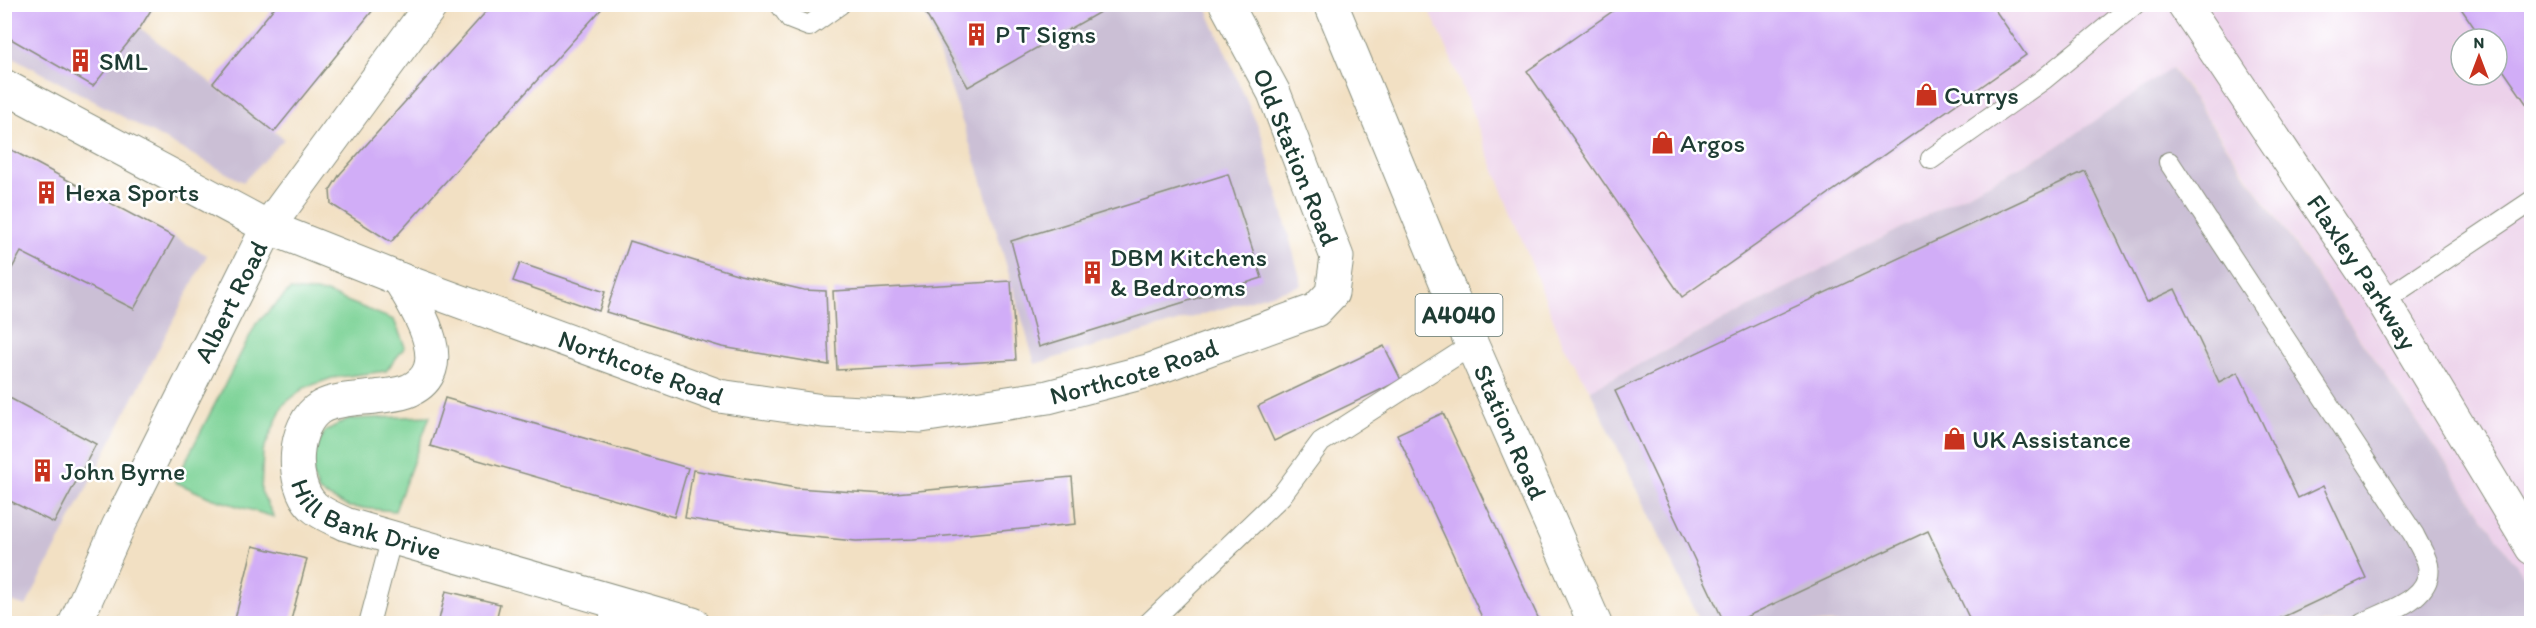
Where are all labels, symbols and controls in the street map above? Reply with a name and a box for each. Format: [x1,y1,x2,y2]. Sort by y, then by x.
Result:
place label: P T Signs [995,18,1096,50]
building icon: P T Signs [964,21,990,47]
north arrow [2449,27,2509,87]
text: N [2474,33,2484,52]
place label: SML [99,45,148,77]
building icon: SML [68,48,94,74]
street label: Old Station Road [1246,63,1346,251]
place label: Currys [1944,79,2019,111]
shop icon: Currys [1913,82,1939,108]
place label: Argos [1680,127,1745,159]
shop icon: Argos [1649,130,1675,156]
place label: Hexa Sports [65,176,199,208]
building icon: Hexa Sports [34,179,60,205]
street label: Flaxley Parkway [2300,188,2425,356]
street label: Albert Road [187,235,275,368]
place label: DBM Kitchens & Bedrooms [1110,241,1267,303]
building icon: DBM Kitchens & Bedrooms [1079,259,1105,285]
road number: A4040 [1416,294,1502,336]
street label: Northcote Road [554,323,728,412]
street label: Northcote Road [1046,331,1222,412]
street label: Station Road [1467,359,1554,505]
place label: UK Assistance [1972,423,2131,455]
shop icon: UK Assistance [1941,426,1967,452]
place label: John Byrne [61,455,186,487]
building icon: John Byrne [30,458,56,484]
street label: Hill Bank Drive [284,474,445,567]

